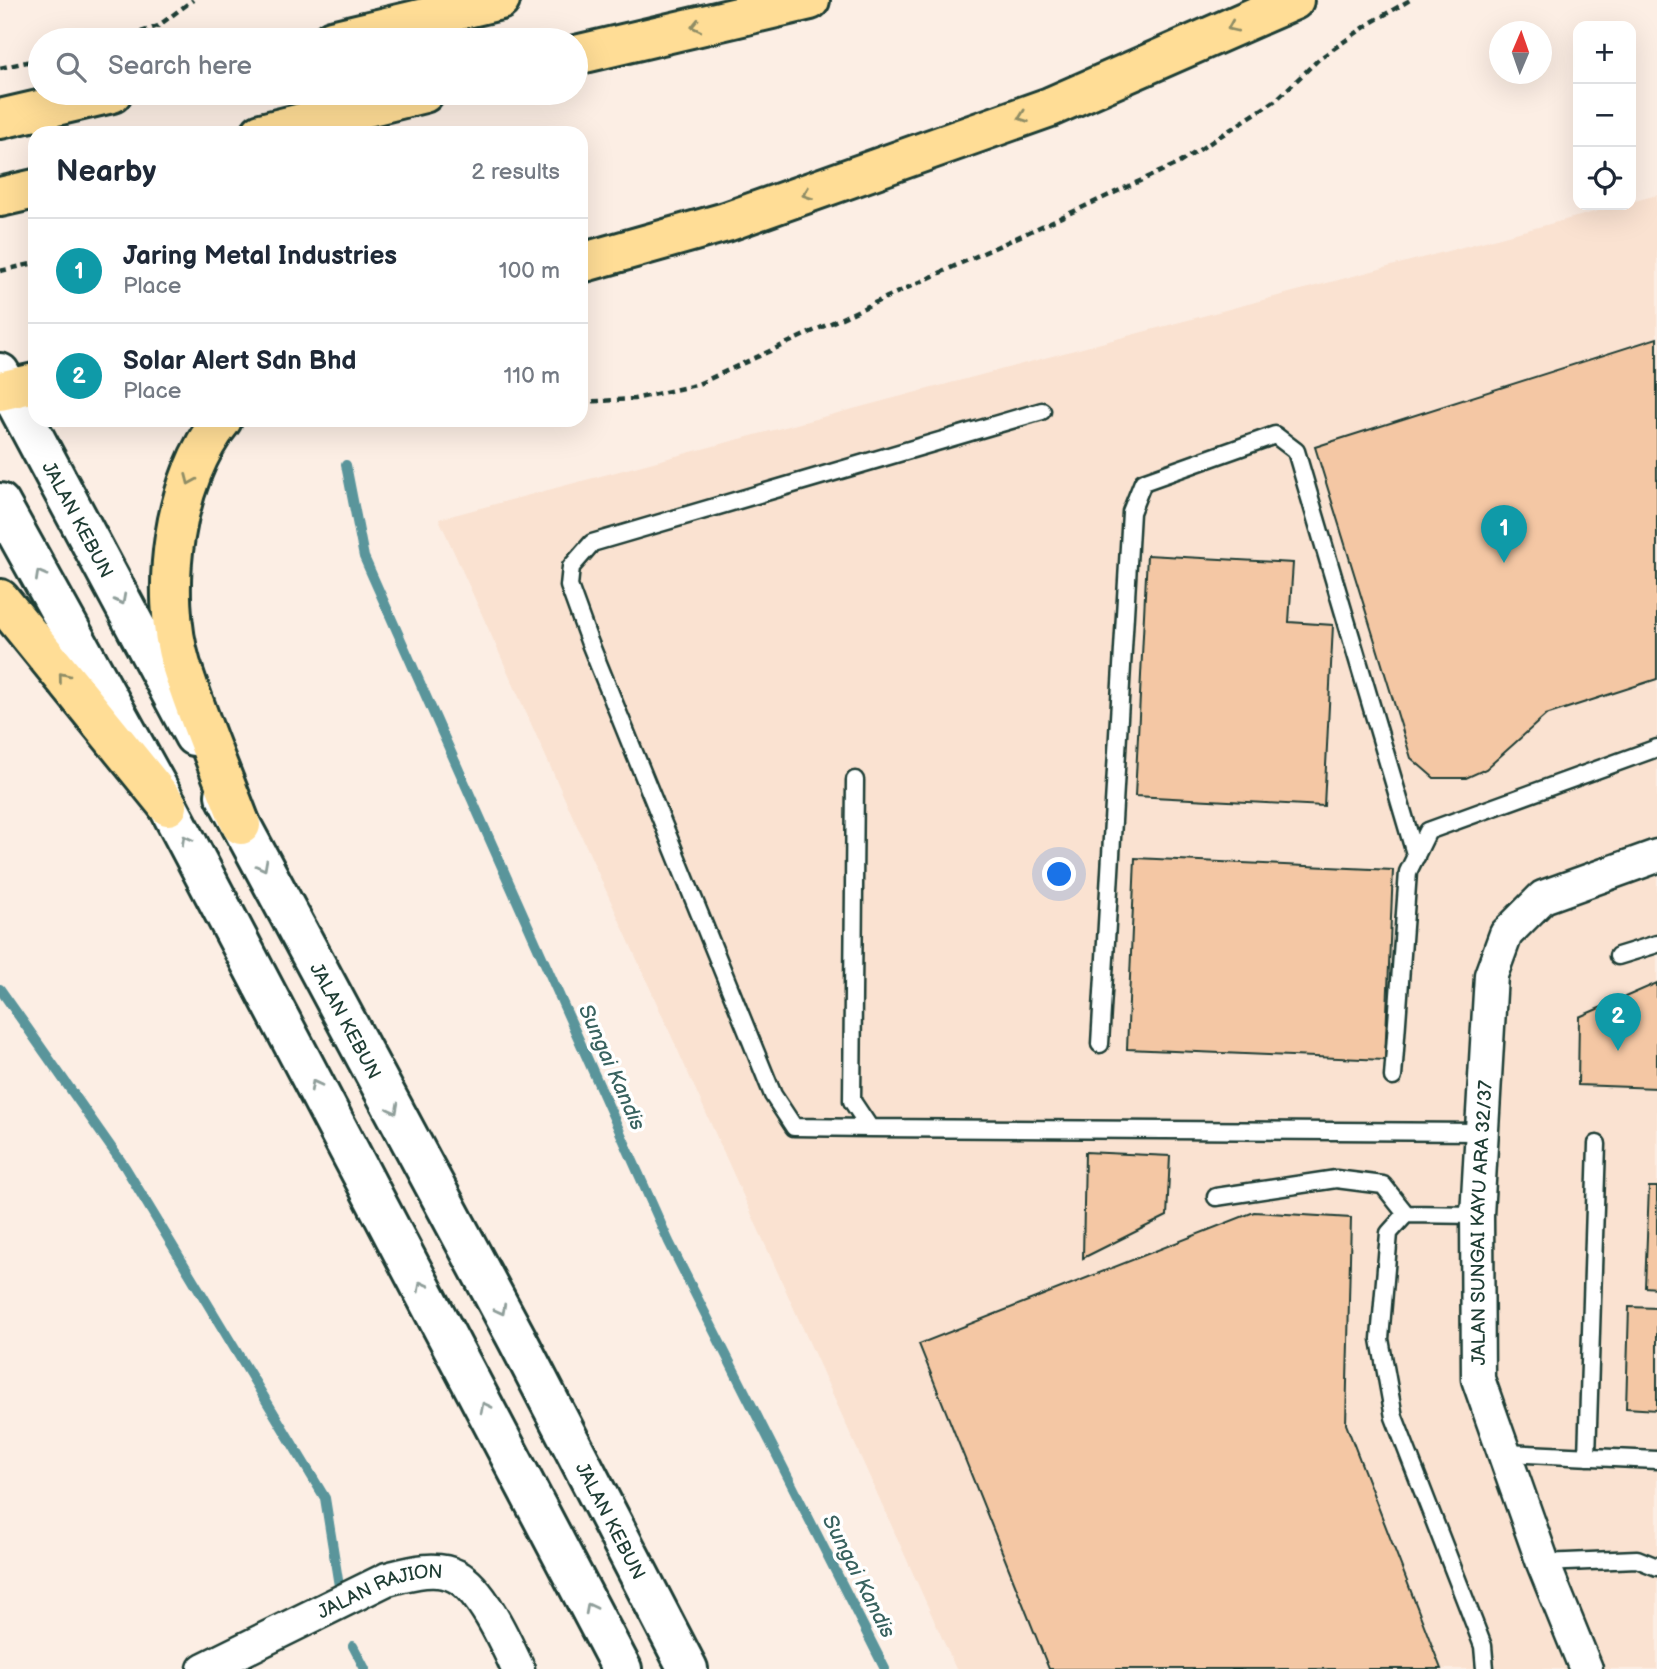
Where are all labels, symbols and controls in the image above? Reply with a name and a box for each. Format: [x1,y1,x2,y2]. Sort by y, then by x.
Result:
one-way arrow [690,18,702,32]
one-way arrow [1227,19,1239,33]
north arrow [1489,21,1552,84]
map controls [1573,21,1636,210]
button: + [1573,21,1636,84]
search box [28,28,588,105]
icon: search [52,48,90,86]
text: Search here [108,51,252,82]
button: − [1573,84,1636,147]
one-way arrow [1017,109,1029,123]
button: locate [1573,147,1636,210]
text: Nearby [56,154,156,190]
text: 2 results [471,158,560,186]
one-way arrow [801,186,813,200]
text: Jaring Metal Industries [123,241,397,272]
text: 1 [74,257,84,285]
text: 100 m [499,257,560,285]
text: Place [123,272,181,300]
text: Solar Alert Sdn Bhd [123,346,357,377]
text: 2 [72,362,86,390]
text: 110 m [503,362,560,390]
text: Place [123,377,181,405]
street label: JALAN KEBUN [36,458,117,582]
one-way arrow [184,472,198,485]
pin: 1 [1481,505,1527,563]
one-way arrow [35,569,48,582]
one-way arrow [113,593,126,605]
one-way arrow [59,672,71,685]
one-way arrow [181,835,195,847]
your location [1042,857,1076,891]
one-way arrow [255,858,268,871]
street label: JALAN KEBUN [304,959,385,1083]
pin: 2 [1595,993,1641,1051]
water label: Sungai Kandis [573,1000,651,1134]
street label: JALAN SUNGAI KAYU ARA 32/37 [1467,1079,1498,1365]
one-way arrow [310,1080,324,1092]
one-way arrow [385,1102,399,1114]
one-way arrow [416,1281,430,1293]
one-way arrow [493,1302,506,1315]
one-way arrow [480,1402,493,1414]
street label: JALAN KEBUN [570,1459,650,1584]
water label: Sungai Kandis [817,1510,901,1643]
street label: JALAN RAJION [314,1561,443,1624]
one-way arrow [585,1603,599,1616]

